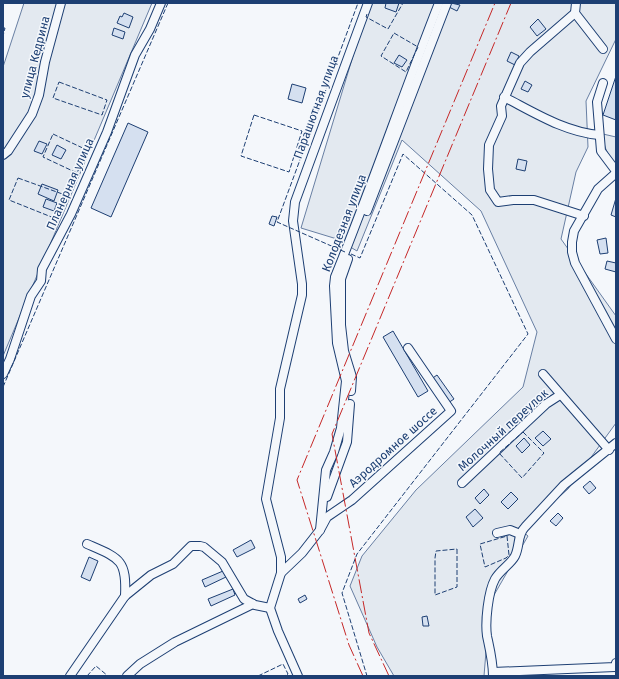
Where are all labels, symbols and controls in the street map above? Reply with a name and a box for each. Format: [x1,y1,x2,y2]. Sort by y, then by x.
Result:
street label: улица Кедрина [17,14,53,100]
street label: Парашютная улица [291,53,341,161]
street label: Планерная улица [43,136,97,232]
street label: Колодезная улица [319,172,369,274]
street label: Молочный переулок [455,385,551,474]
street label: Аэродромное шоссе [346,404,440,490]

